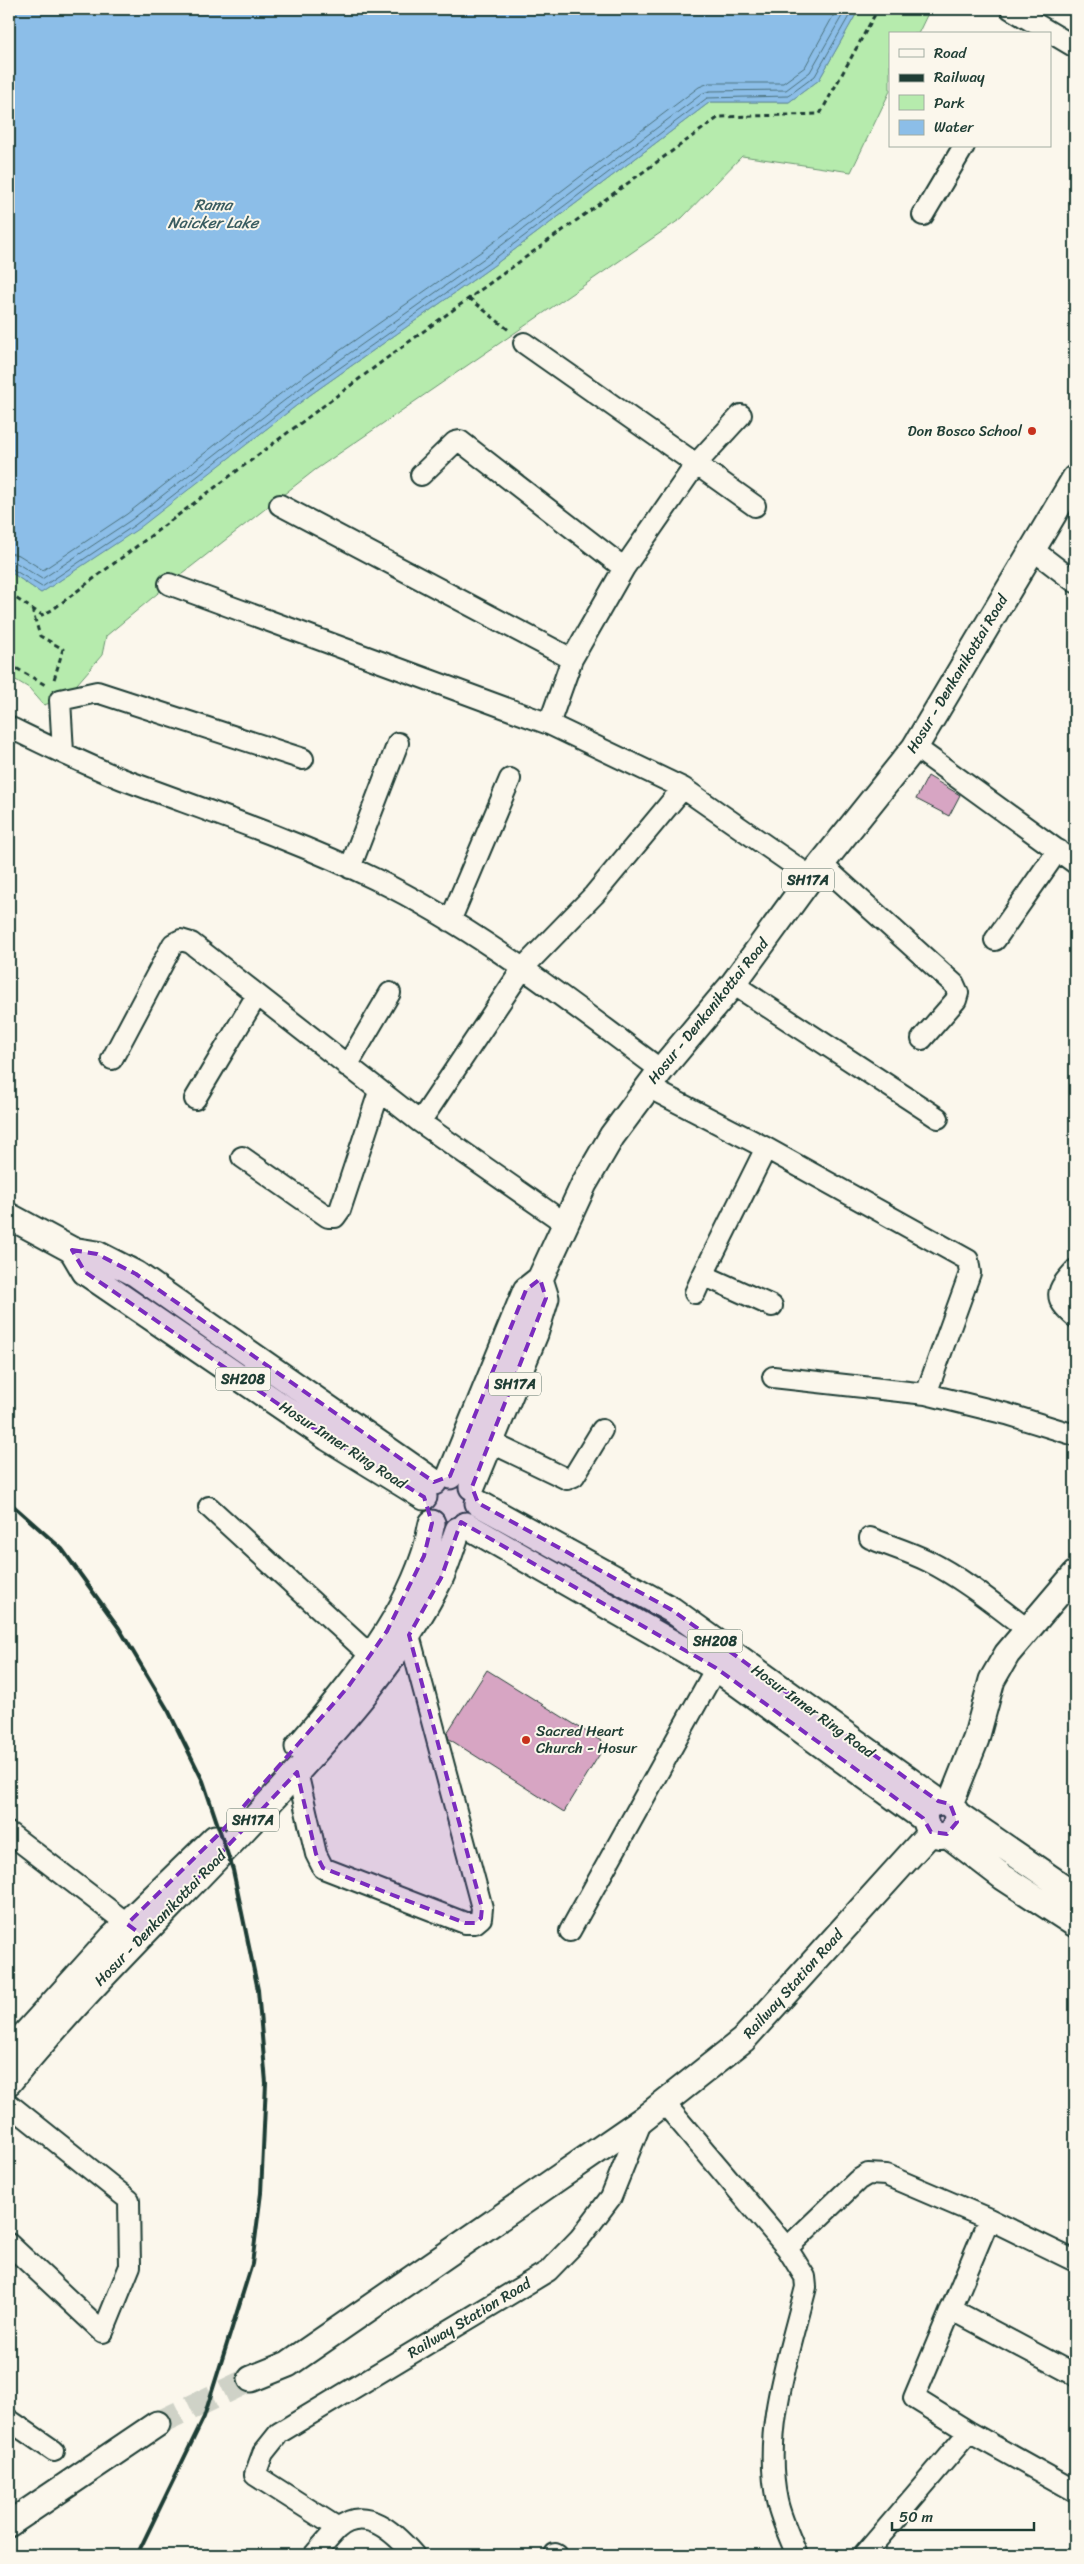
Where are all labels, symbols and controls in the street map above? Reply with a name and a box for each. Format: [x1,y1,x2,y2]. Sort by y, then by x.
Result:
legend [889,32,1052,148]
text: Road [934,40,967,66]
text: Railway [934,64,985,90]
text: Park [934,90,965,116]
text: Water [934,114,974,140]
water label: Rama Naicker Lake [168,190,260,237]
place label: Don Bosco School [908,418,1023,444]
marker: Don Bosco School [1026,425,1038,437]
street label: Hosur - Denkanikottai Road [899,589,1015,758]
road number: SH17A [782,868,834,892]
street label: Hosur - Denkanikottai Road [641,931,776,1090]
road number: SH208 [216,1368,270,1390]
road number: SH17A [489,1372,541,1396]
street label: Hosur Inner Ring Road [274,1394,413,1497]
road number: SH208 [688,1630,742,1652]
street label: Hosur Inner Ring Road [746,1657,881,1766]
place label: Sacred Heart Church - Hosur [536,1718,638,1761]
marker: Sacred Heart Church - Hosur [520,1734,532,1746]
road number: SH17A [227,1808,279,1832]
street label: Hosur - Denkanikottai Road [88,1843,233,1992]
street label: Railway Station Road [736,1922,850,2045]
street label: Railway Station Road [402,2270,537,2365]
scale bar [892,2499,1034,2531]
text: 50 m [899,2504,934,2530]

